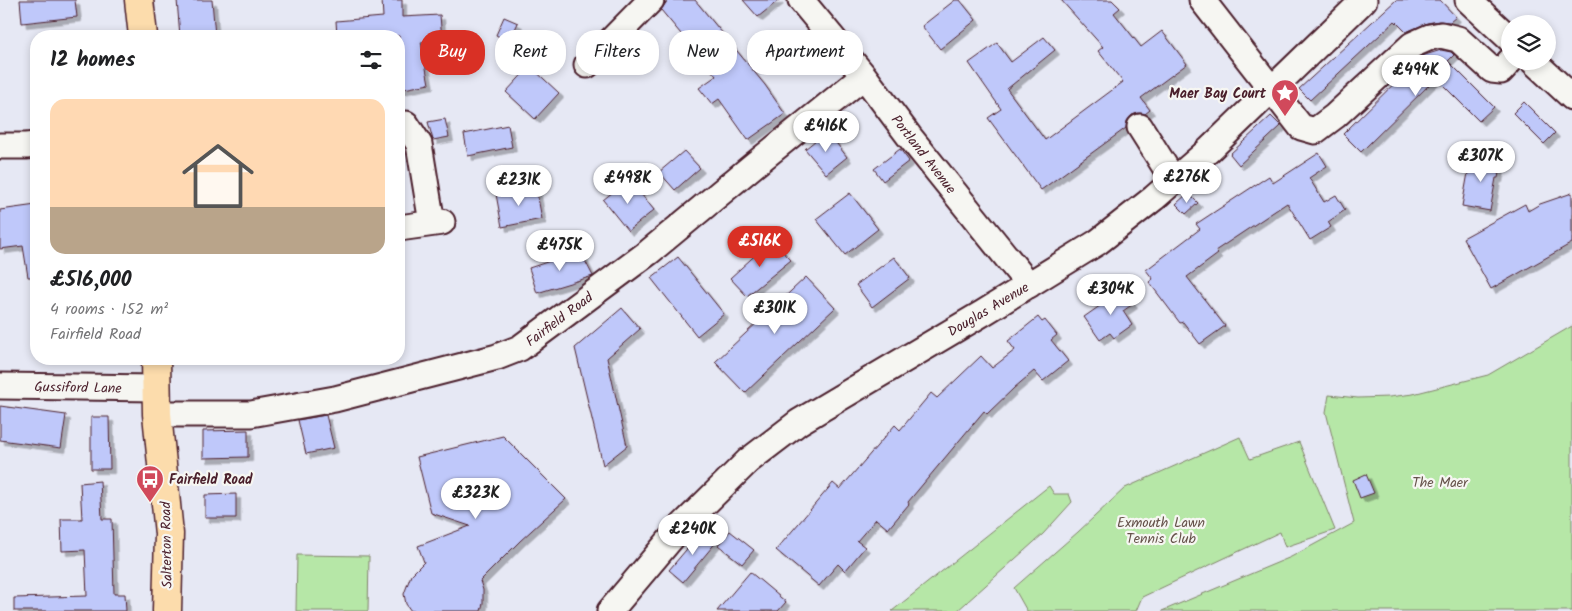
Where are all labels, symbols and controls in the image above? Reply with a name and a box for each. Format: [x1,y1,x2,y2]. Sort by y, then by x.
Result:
map controls [1501,15,1556,70]
button: layers [1501,15,1556,70]
chip: Buy [420,30,485,75]
chip: Rent [495,30,566,75]
chip: Filters [576,30,659,75]
chip: New [669,30,737,75]
chip: Apartment [747,30,863,75]
text: 12 homes [50,44,135,77]
icon: filters [357,46,385,74]
pin: £494K [1381,54,1451,97]
text: £494K [1393,58,1439,83]
place icon: Maer Bay Court [1270,78,1300,117]
place label: Maer Bay Court [1169,83,1267,105]
pin: £416K [791,110,861,153]
street label: Portland Avenue [885,110,962,199]
text: £416K [804,114,848,139]
icon: home [173,131,263,221]
pin: £307K [1446,140,1516,183]
text: £307K [1458,144,1504,169]
pin: £498K [593,162,663,205]
pin: £276K [1152,162,1222,204]
pin: £231K [484,164,554,207]
text: £276K [1164,165,1210,190]
text: £498K [604,166,652,191]
text: £231K [497,168,541,193]
pin: £516K [725,226,795,268]
text: £516K [739,229,781,254]
pin: £475K [525,230,595,272]
text: £475K [537,233,583,258]
text: £516,000 [50,264,132,297]
pin: £304K [1076,274,1146,316]
street label: Douglas Avenue [944,276,1034,343]
text: £304K [1087,277,1135,302]
street label: Fairfield Road [521,286,599,353]
pin: £301K [740,292,810,335]
text: £301K [753,296,797,321]
text: 4 rooms · 152 m² [50,297,168,322]
text: Fairfield Road [50,322,141,347]
street label: Gussiford Lane [34,376,123,400]
bus stop icon: Fairfield Road [135,464,165,503]
place label: Fairfield Road [169,469,253,491]
park label: The Maer [1412,472,1469,494]
pin: £323K [441,478,511,520]
text: £323K [452,481,500,506]
street label: Salterton Road [155,500,179,589]
park label: Exmouth Lawn Tennis Club [1117,512,1205,550]
pin: £240K [658,514,728,556]
text: £240K [669,517,717,542]

